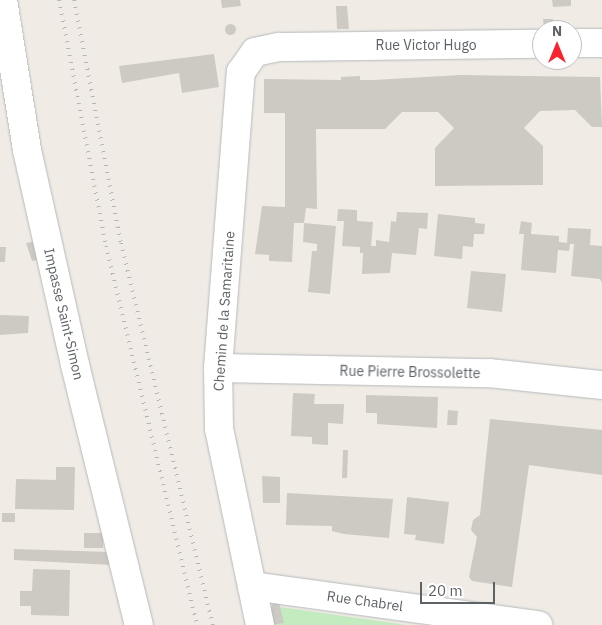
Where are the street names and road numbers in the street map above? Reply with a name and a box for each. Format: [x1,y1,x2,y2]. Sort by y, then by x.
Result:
street label: Rue Victor Hugo [375,37,477,53]
street label: Chemin de la Samaritaine [210,230,238,392]
street label: Impasse Saint-Simon [41,247,87,381]
street label: Rue Pierre Brossolette [339,362,481,382]
street label: Rue Chabrel [326,587,404,615]

